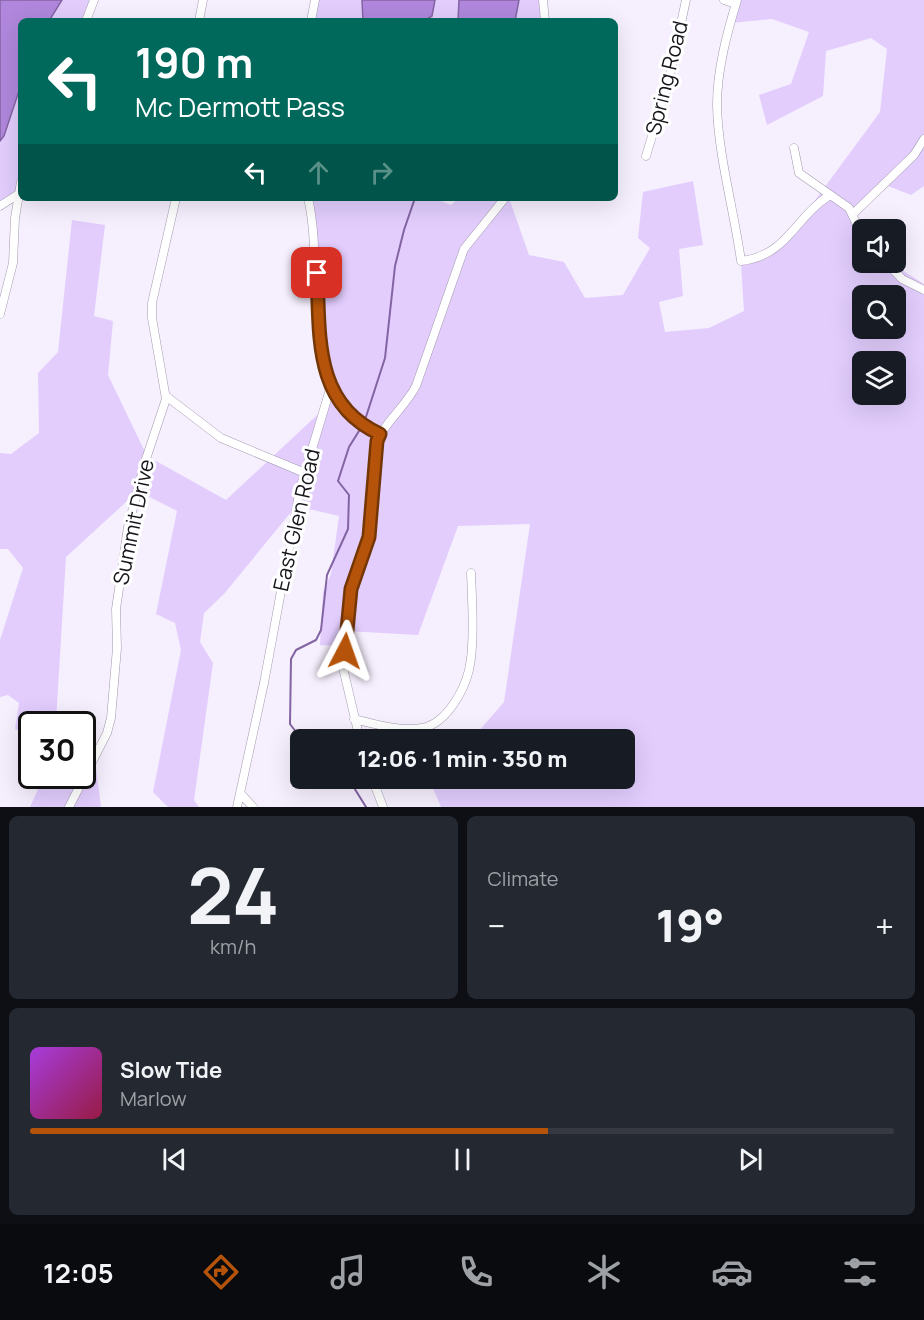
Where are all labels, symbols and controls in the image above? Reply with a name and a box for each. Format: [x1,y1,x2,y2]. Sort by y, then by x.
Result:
street label: Spring Road [638,18,694,138]
text: 190 m [135,33,253,91]
icon: left [36,42,114,120]
text: Mc Dermott Pass [135,88,345,125]
icon: left [239,156,272,189]
icon: ahead [302,156,335,189]
icon: right [365,156,398,189]
map controls [852,219,906,405]
button: sound [852,219,906,273]
pin [291,247,342,298]
icon: arrive [300,256,333,289]
button: search [852,285,906,339]
button: layers [852,351,906,405]
street label: East Glen Road [266,446,326,594]
street label: Summit Drive [106,456,160,587]
position arrow [313,619,377,683]
speed limit sign: 30 [18,711,96,789]
text: 12:06 · 1 min · 350 m [358,744,567,774]
text: 24 [187,841,279,947]
text: Climate [488,865,559,892]
text: 19° [656,894,724,956]
text: − [488,903,505,948]
text: + [875,903,894,948]
text: km/h [210,933,257,960]
text: Slow Tide [120,1055,222,1085]
text: Marlow [120,1085,187,1112]
icon: previous [158,1143,191,1176]
icon: pause [446,1143,479,1176]
icon: next [734,1143,767,1176]
icon: directions [200,1251,242,1293]
icon: music [327,1251,369,1293]
icon: phone [455,1251,497,1293]
icon: climate [583,1251,625,1293]
icon: car [711,1251,753,1293]
icon: filters [839,1251,881,1293]
text: 12:05 [43,1254,114,1291]

